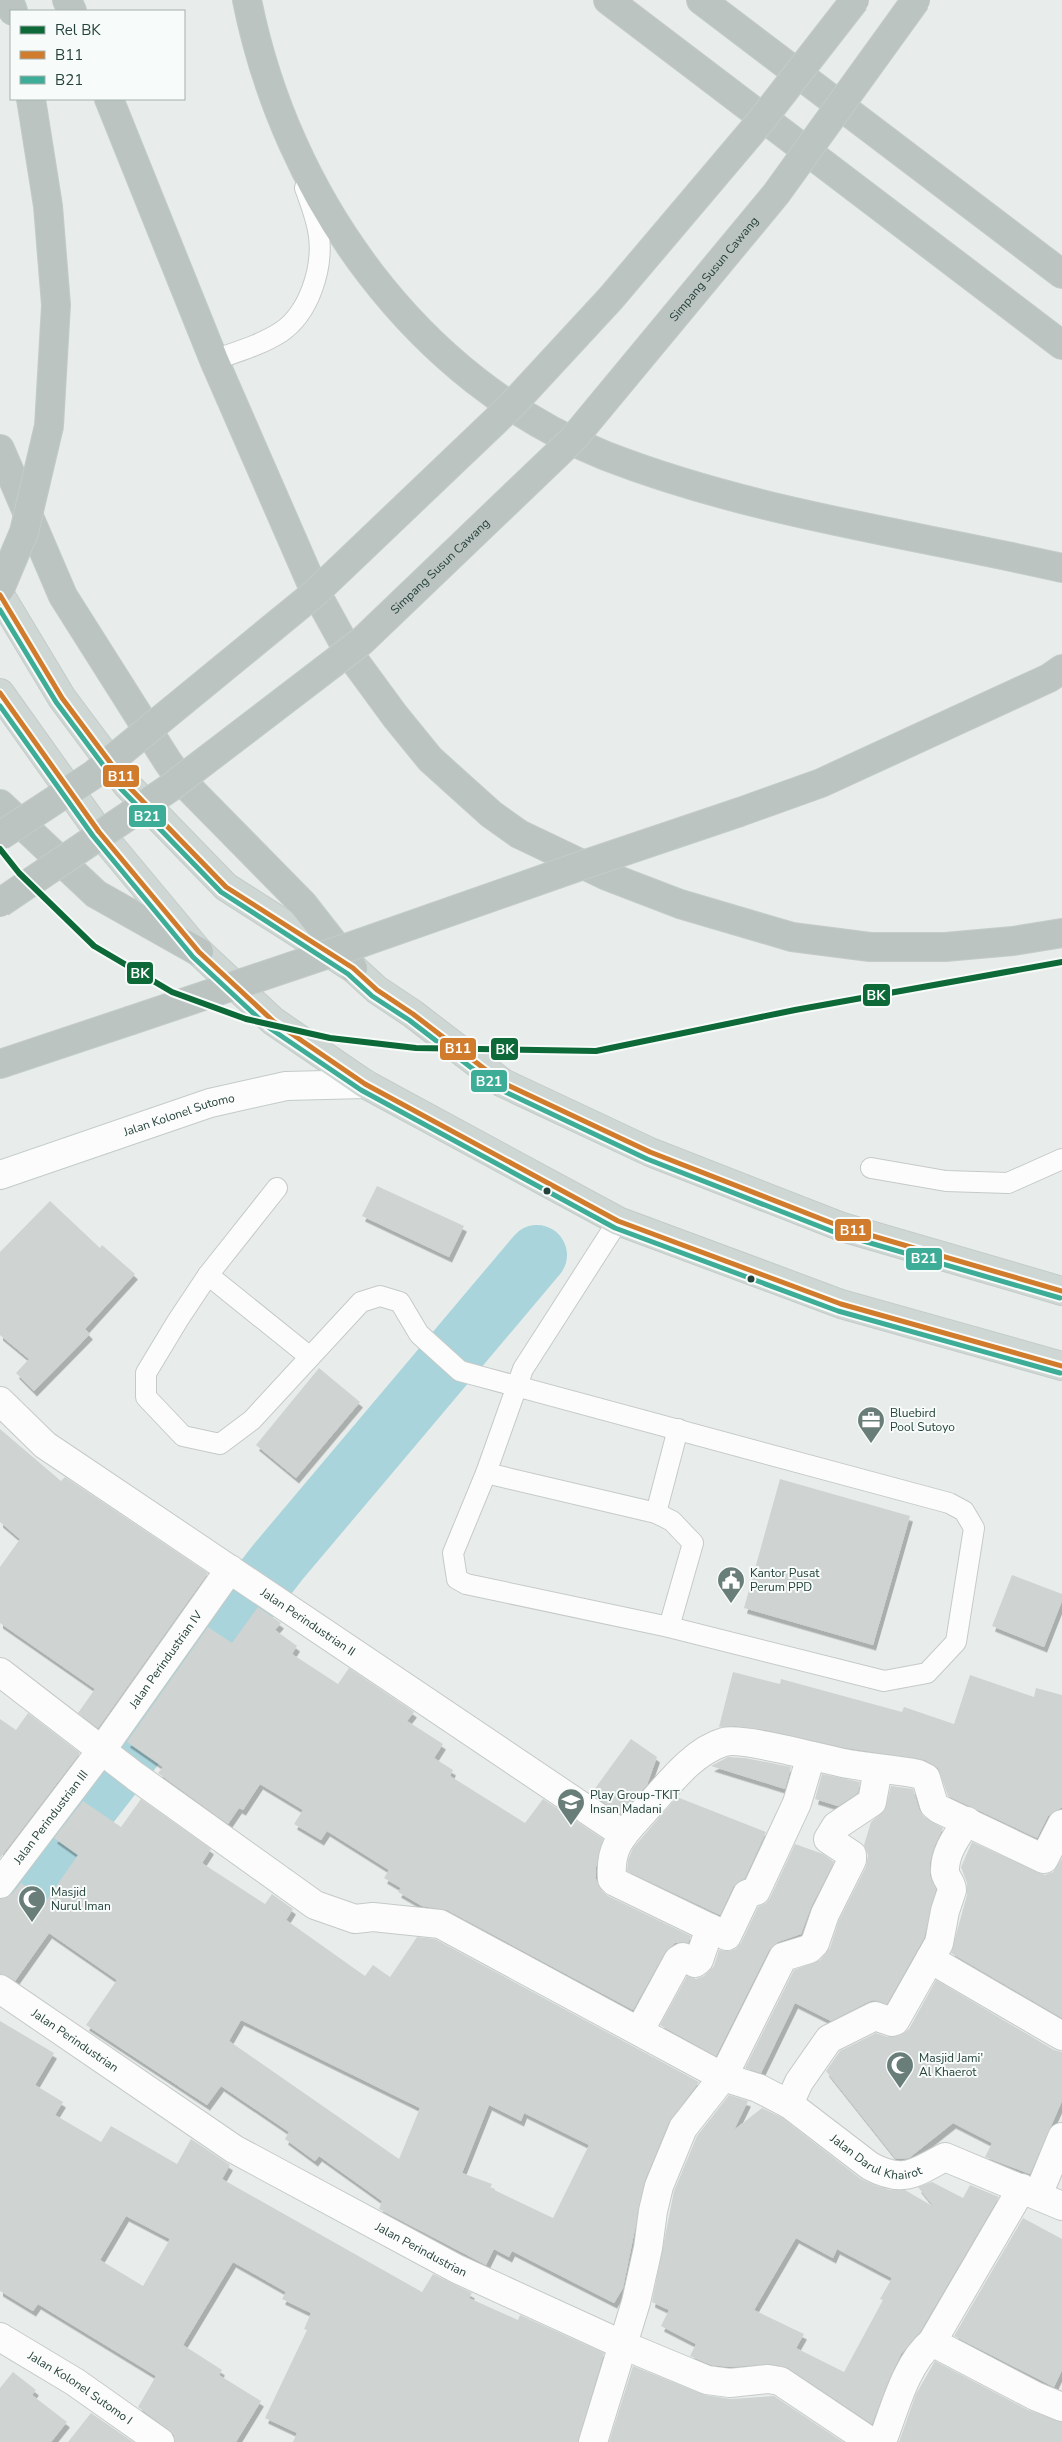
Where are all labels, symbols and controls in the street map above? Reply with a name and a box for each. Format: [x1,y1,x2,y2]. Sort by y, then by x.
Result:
legend [10,10,185,100]
text: Rel BK [55,20,101,40]
text: B11 [55,45,83,65]
text: B21 [55,70,83,90]
street label: Simpang Susun Cawang [666,213,762,325]
street label: Simpang Susun Cawang [387,515,493,618]
line badge: B11 [102,764,140,788]
text: B11 [108,767,134,786]
line badge: B21 [128,804,167,828]
text: B21 [134,807,160,826]
line badge: BK [126,961,154,985]
text: BK [131,964,150,983]
line badge: BK [862,983,891,1007]
text: BK [867,986,886,1005]
line badge: B11 [439,1037,477,1061]
line badge: BK [490,1037,519,1061]
text: B11 [445,1039,471,1058]
text: BK [496,1040,515,1059]
line badge: B21 [470,1069,508,1093]
text: B21 [476,1072,502,1091]
street label: Jalan Kolonel Sutomo [120,1090,237,1140]
unlabelled marker [542,1186,552,1196]
line badge: B11 [834,1218,872,1242]
text: B11 [840,1221,866,1240]
line badge: B21 [905,1247,943,1271]
text: B21 [911,1249,937,1268]
unlabelled marker [746,1274,756,1284]
office icon: Bluebird Pool Sutoyo [856,1405,886,1444]
place label: Bluebird Pool Sutoyo [890,1405,955,1435]
public building icon: Kantor Pusat Perum PPD [716,1565,746,1604]
place label: Kantor Pusat Perum PPD [750,1565,820,1595]
street label: Jalan Perindustrian II [257,1584,359,1660]
street label: Jalan Perindustrian IV [125,1607,206,1712]
street label: Jalan Perindustrian III [9,1767,92,1868]
school or university icon: Play Group-TKIT Insan Madani [556,1787,586,1826]
place label: Play Group-TKIT Insan Madani [590,1787,681,1817]
mosque icon: Masjid Nurul Iman [17,1884,47,1923]
place label: Masjid Nurul Iman [51,1884,111,1914]
street label: Jalan Perindustrian [28,2004,122,2076]
mosque icon: Masjid Jami' Al Khaerot [885,2050,915,2089]
place label: Masjid Jami' Al Khaerot [919,2050,983,2080]
street label: Jalan Darul Khairot [826,2130,925,2183]
street label: Jalan Perindustrian [372,2218,470,2280]
street label: Jalan Kolonel Sutomo I [24,2347,136,2428]

